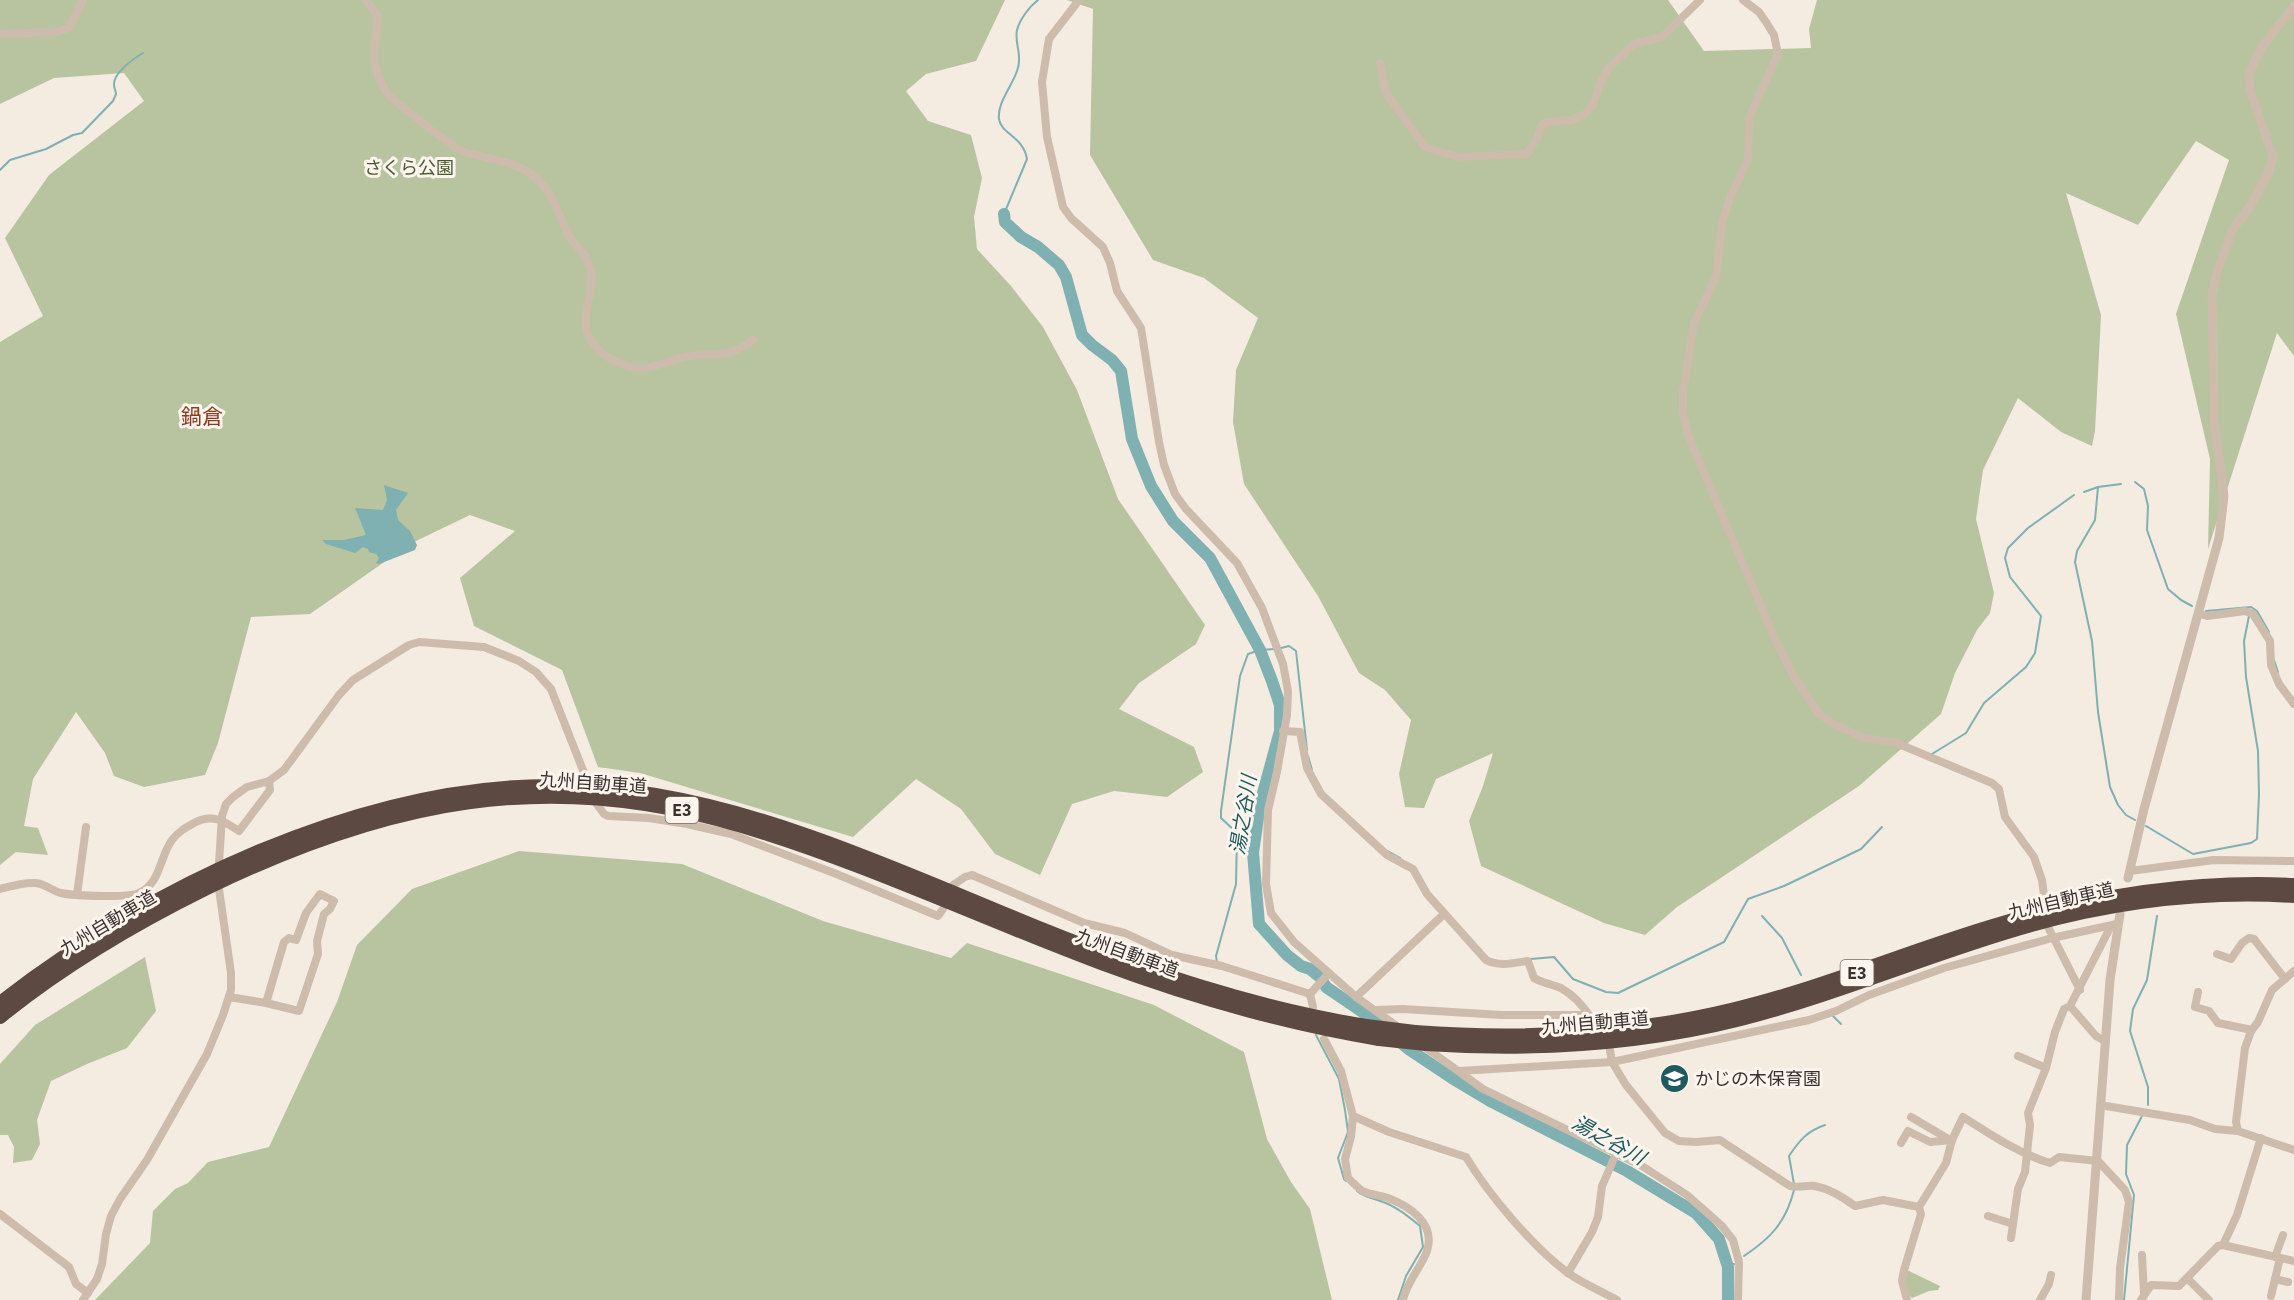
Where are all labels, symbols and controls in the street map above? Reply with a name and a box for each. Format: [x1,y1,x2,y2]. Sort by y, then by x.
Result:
park label: さくら公園 [364,156,454,179]
district label: 鍋倉 [181,402,223,430]
street label: 九州自動車道 [538,767,648,798]
water label: 湯之谷川 [1223,771,1262,857]
road number: E3 [666,797,698,823]
street label: 九州自動車道 [2006,877,2116,924]
street label: 九州自動車道 [56,885,160,960]
street label: 九州自動車道 [1072,923,1182,982]
road number: E3 [1840,960,1874,986]
street label: 九州自動車道 [1540,1006,1650,1039]
school or university icon: かじの木保育園 [1658,1063,1690,1095]
place label: かじの木保育園 [1695,1067,1821,1090]
water label: 湯之谷川 [1568,1108,1653,1172]

